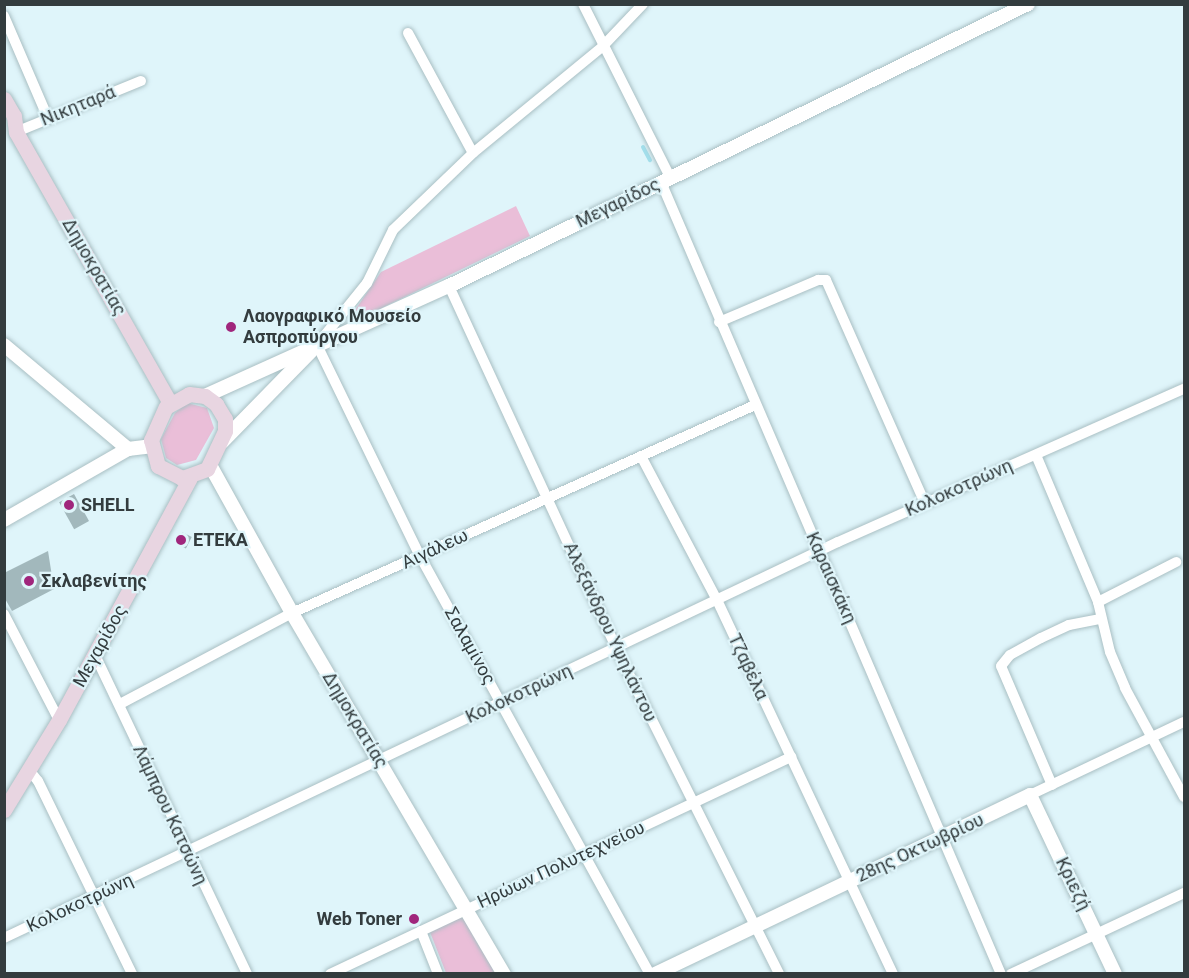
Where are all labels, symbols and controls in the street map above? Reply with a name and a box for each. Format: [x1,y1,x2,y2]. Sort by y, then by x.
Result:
street label: Νικηταρά [37,81,119,131]
street label: Μεγαρίδος [572,173,664,233]
street label: Δημοκρατίας [57,214,131,320]
place label: Λαογραφικό Μουσείο Ασπροπύργου [243,306,421,348]
marker: Λαογραφικό Μουσείο Ασπροπύργου [224,320,238,334]
street label: Κολοκοτρώνη [902,455,1016,521]
place label: SHELL [81,494,134,516]
marker: SHELL [62,498,76,512]
street label: Αιγάλεω [398,524,472,574]
place label: ΕΤΕΚΑ [193,529,248,551]
street label: Καραισκάκη [801,529,861,627]
marker: ΕΤΕΚΑ [174,533,188,547]
street label: Αλεξάνδρου Υψηλάντου [559,539,661,725]
place label: Σκλαβενίτης [41,570,147,592]
marker: Σκλαβενίτης [22,574,36,588]
street label: Μεγαρίδος [69,601,131,691]
street label: Σαλαμίνος [440,603,500,689]
street label: Τζαβέλα [723,631,773,703]
street label: Κολοκοτρώνη [462,660,576,728]
street label: Δημοκρατίας [318,668,392,772]
street label: Λάμπρου Κατσώνη [128,742,212,888]
street label: 28ης Οκτωβρίου [853,809,987,887]
street label: Ηρώων Πολυτεχνείου [474,817,648,913]
street label: Κριεζή [1051,854,1095,914]
street label: Κολοκοτρώνη [23,869,137,937]
place label: Web Toner [316,908,402,930]
marker: Web Toner [407,912,421,926]

